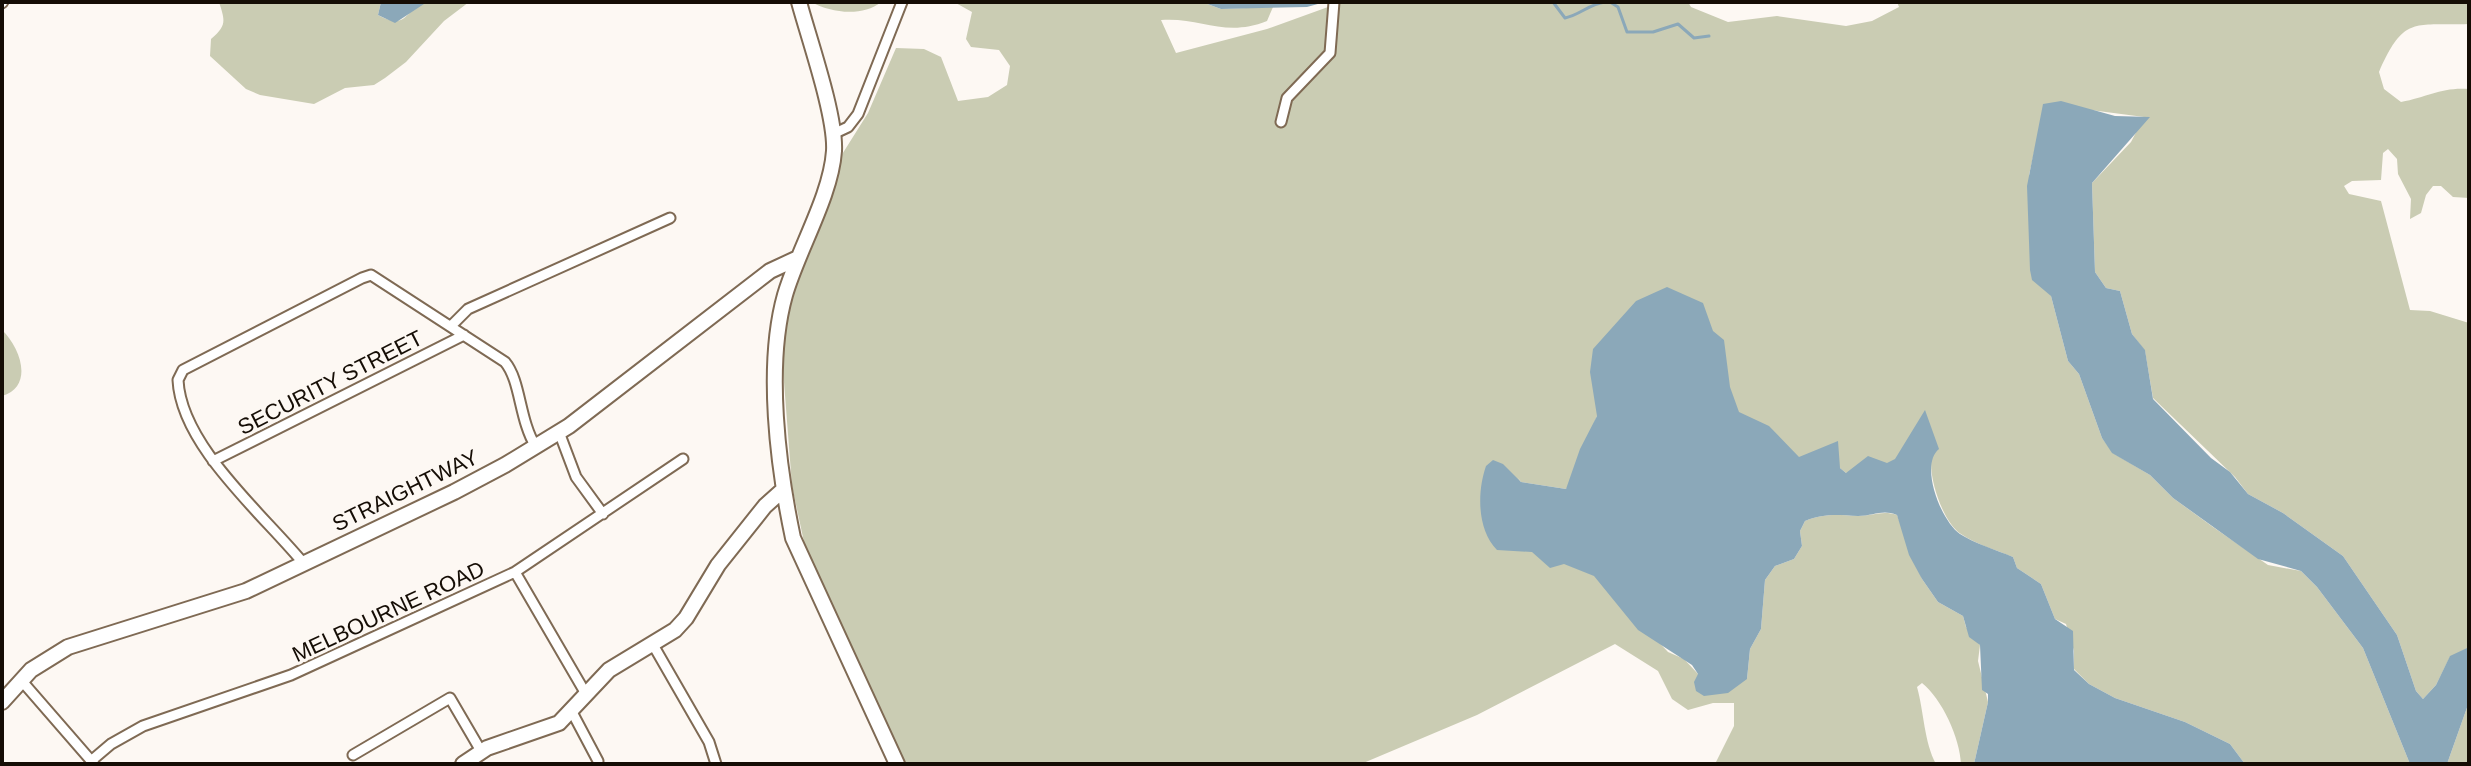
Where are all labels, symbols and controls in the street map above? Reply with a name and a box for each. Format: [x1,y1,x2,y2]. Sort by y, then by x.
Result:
street label: SECURITY STREET [234,325,427,440]
street label: STRAIGHTWAY [328,444,482,537]
street label: MELBOURNE ROAD [288,556,488,667]

